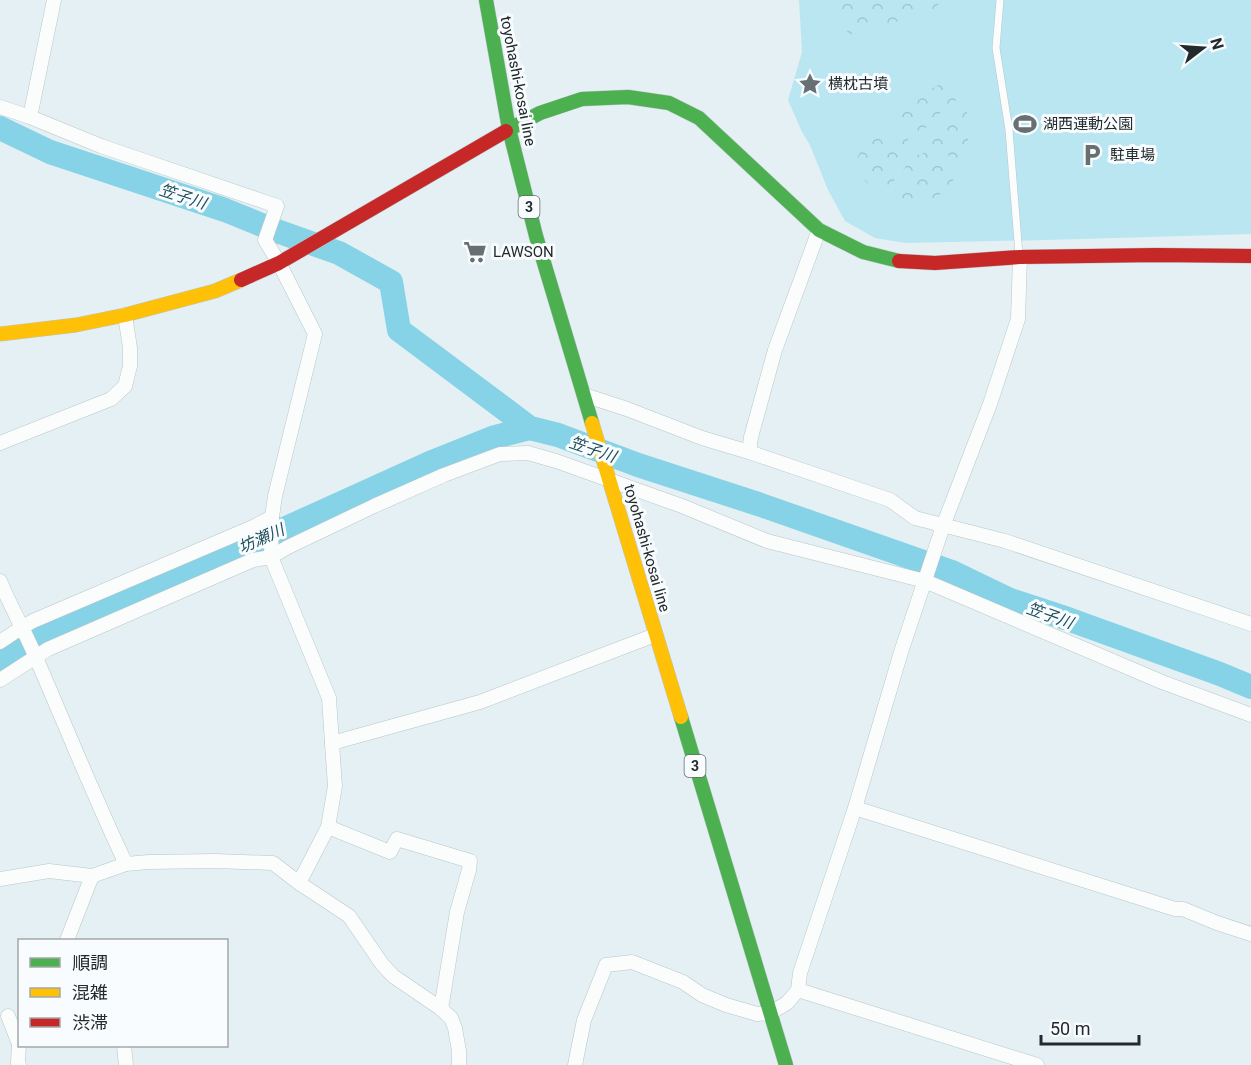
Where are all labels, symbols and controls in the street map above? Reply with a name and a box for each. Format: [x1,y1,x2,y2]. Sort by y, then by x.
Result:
street label: toyohashi-kosai line [497,15,539,148]
north arrow [1173,18,1233,78]
text: N [1206,36,1228,52]
place icon: 横枕古墳 [797,71,823,97]
place label: 横枕古墳 [828,75,888,93]
sports icon: 湖西運動公園 [1012,111,1038,137]
place label: 湖西運動公園 [1043,115,1133,133]
parking icon: 駐車場 [1079,142,1105,168]
place label: 駐車場 [1110,146,1155,164]
water label: 笠子川 [157,180,211,214]
road number: 3 [518,196,540,218]
supermarket icon: LAWSON [462,239,488,265]
place label: LAWSON [493,243,554,261]
water label: 笠子川 [567,433,621,467]
street label: toyohashi-kosai line [620,482,674,614]
water label: 坊瀬川 [235,519,289,557]
water label: 笠子川 [1024,598,1078,633]
road number: 3 [684,755,706,777]
legend [18,939,228,1047]
text: 順調 [72,952,108,973]
text: 混雑 [72,982,108,1003]
scale bar [1041,1008,1138,1046]
text: 渋滞 [72,1012,108,1033]
text: 50 m [1050,1018,1090,1039]

